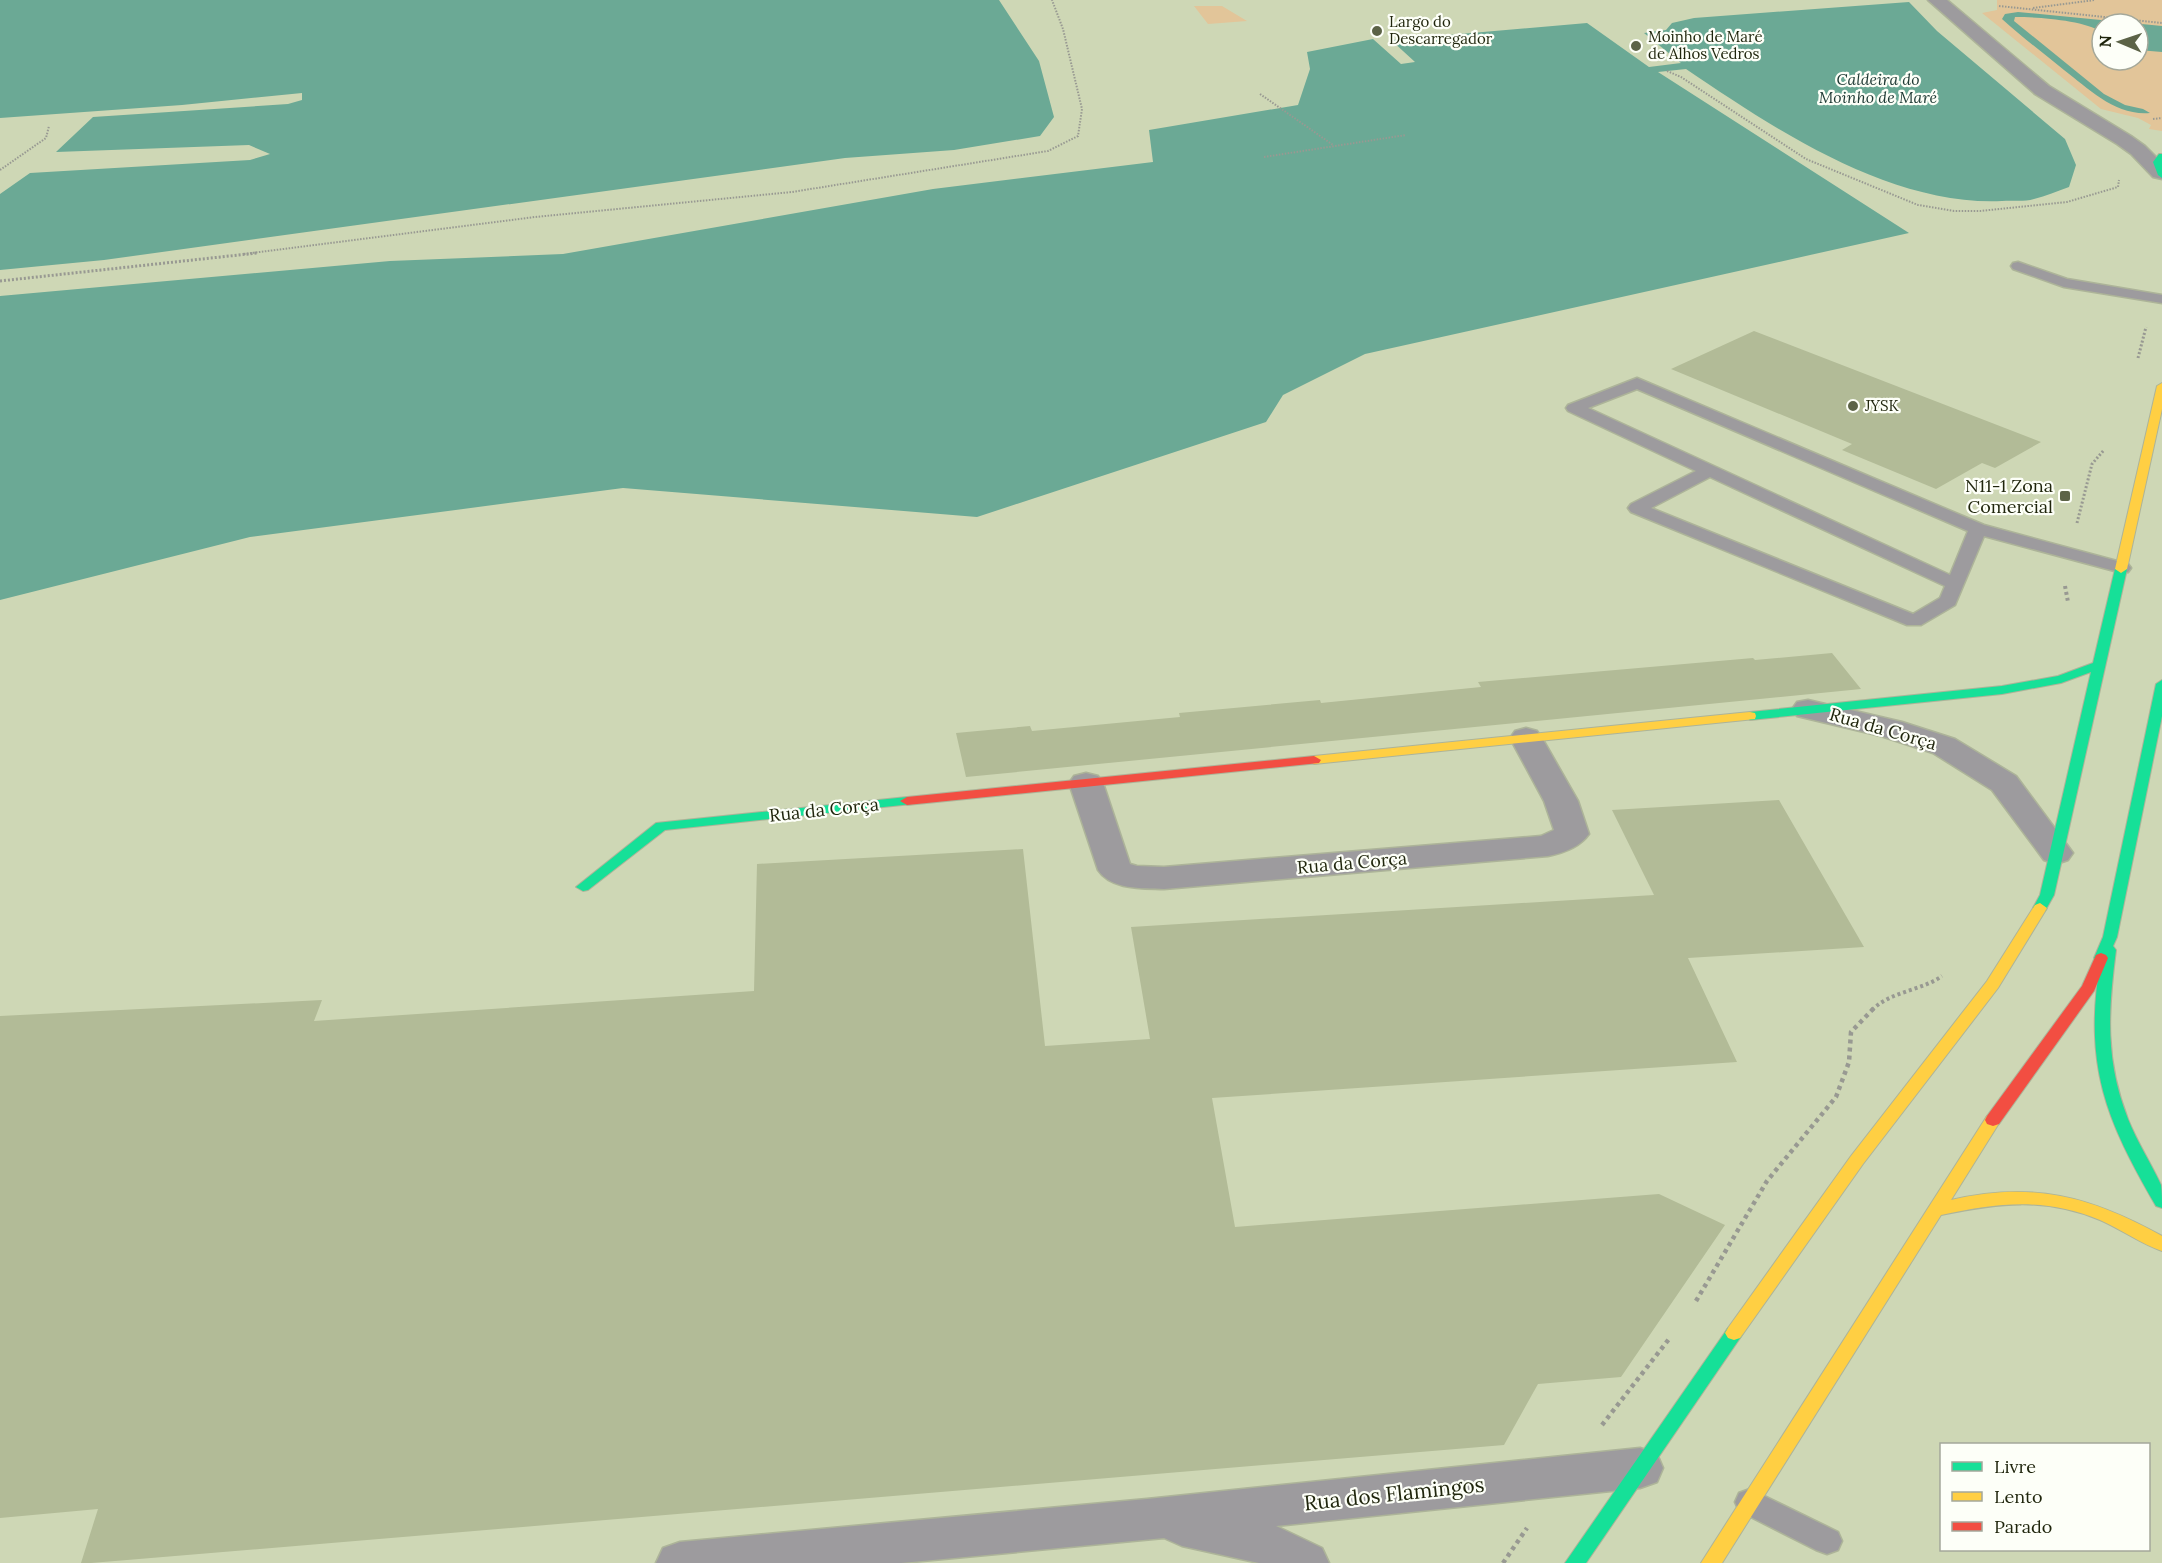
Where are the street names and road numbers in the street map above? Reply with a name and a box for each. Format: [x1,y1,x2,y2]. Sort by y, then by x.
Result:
street label: Rua da Corça [1827,702,1939,755]
street label: Rua da Corça [768,792,880,827]
street label: Rua da Corça [1296,846,1408,879]
street label: Rua dos Flamingos [1302,1471,1485,1516]

